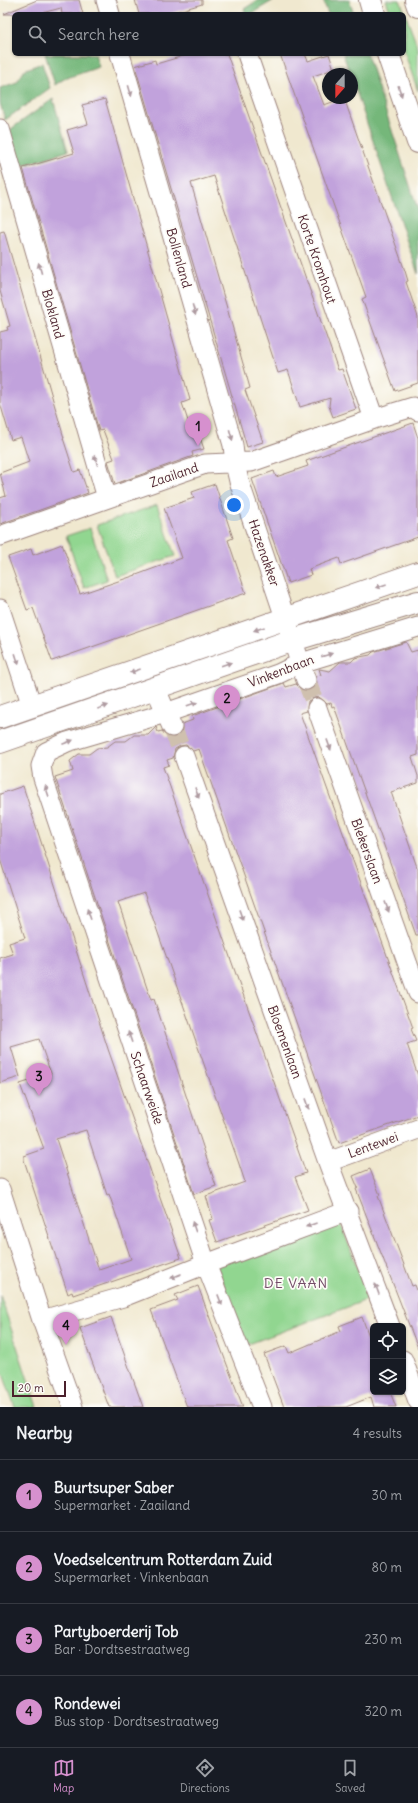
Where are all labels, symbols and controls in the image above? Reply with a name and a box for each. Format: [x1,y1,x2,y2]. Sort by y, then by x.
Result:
search box [12,12,406,56]
icon: search [26,23,48,45]
text: Search here [58,25,139,44]
north arrow [322,68,358,104]
one-way arrow [398,85,404,97]
one-way arrow [127,86,133,98]
street label: Korte Kromhout [294,212,340,307]
street label: Bollenland [162,226,196,290]
one-way arrow [37,262,43,274]
street label: Blokland [38,287,68,341]
one-way arrow [191,305,197,317]
pin: 1 [185,413,211,446]
one-way arrow [228,429,234,441]
one-way arrow [93,454,99,466]
street label: Zaailand [147,459,201,491]
your location [224,495,244,515]
street label: Hazenakker [245,517,284,590]
one-way arrow [375,583,387,589]
one-way arrow [252,626,264,632]
street label: Vinkenbaan [246,651,317,691]
one-way arrow [322,652,334,658]
one-way arrow [14,654,20,666]
one-way arrow [220,661,232,667]
one-way arrow [129,668,141,674]
pin: 2 [214,685,240,718]
one-way arrow [187,700,199,706]
one-way arrow [97,703,109,709]
one-way arrow [63,739,75,745]
one-way arrow [327,739,333,751]
one-way arrow [44,784,50,796]
one-way arrow [194,787,200,799]
street label: Blekerslaan [347,816,387,886]
one-way arrow [384,901,390,913]
one-way arrow [85,907,91,919]
one-way arrow [238,910,244,922]
street label: Bloemenlaan [264,1003,306,1081]
one-way arrow [127,1031,133,1043]
street label: Schaarweide [127,1049,167,1127]
pin: 3 [26,1063,52,1096]
one-way arrow [305,1098,311,1110]
street label: Lentewei [345,1128,401,1162]
one-way arrow [191,1220,197,1232]
one-way arrow [305,1222,317,1228]
one-way arrow [170,1273,182,1279]
district label: DE VAAN [264,1274,328,1292]
one-way arrow [373,1283,379,1295]
one-way arrow [218,1294,224,1306]
pin: 4 [53,1312,79,1345]
map controls [370,1323,406,1395]
button: locate [370,1323,406,1359]
button: layers [370,1359,406,1395]
scale bar [12,1379,66,1398]
text: 20 m [18,1381,44,1395]
text: Nearby [16,1422,72,1444]
text: 4 results [353,1425,402,1442]
text: Buurtsuper Saber [54,1478,174,1497]
text: 1 [26,1487,32,1504]
text: 30 m [372,1487,402,1504]
text: Supermarket · Zaailand [54,1497,190,1514]
text: Voedselcentrum Rotterdam Zuid [54,1550,272,1569]
text: 2 [25,1559,33,1576]
text: 80 m [371,1559,402,1576]
text: Supermarket · Vinkenbaan [54,1569,209,1586]
text: Partyboerderij Tob [54,1622,178,1641]
text: 3 [25,1631,33,1648]
text: 230 m [364,1631,402,1648]
text: Bar · Dordtsestraatweg [54,1641,190,1658]
text: Rondewei [54,1694,121,1713]
text: 4 [25,1703,33,1720]
text: 320 m [364,1703,402,1720]
text: Bus stop · Dordtsestraatweg [54,1713,219,1730]
tab: Map [53,1757,75,1795]
tab: Directions [180,1757,230,1795]
tab: Saved [335,1757,365,1795]

